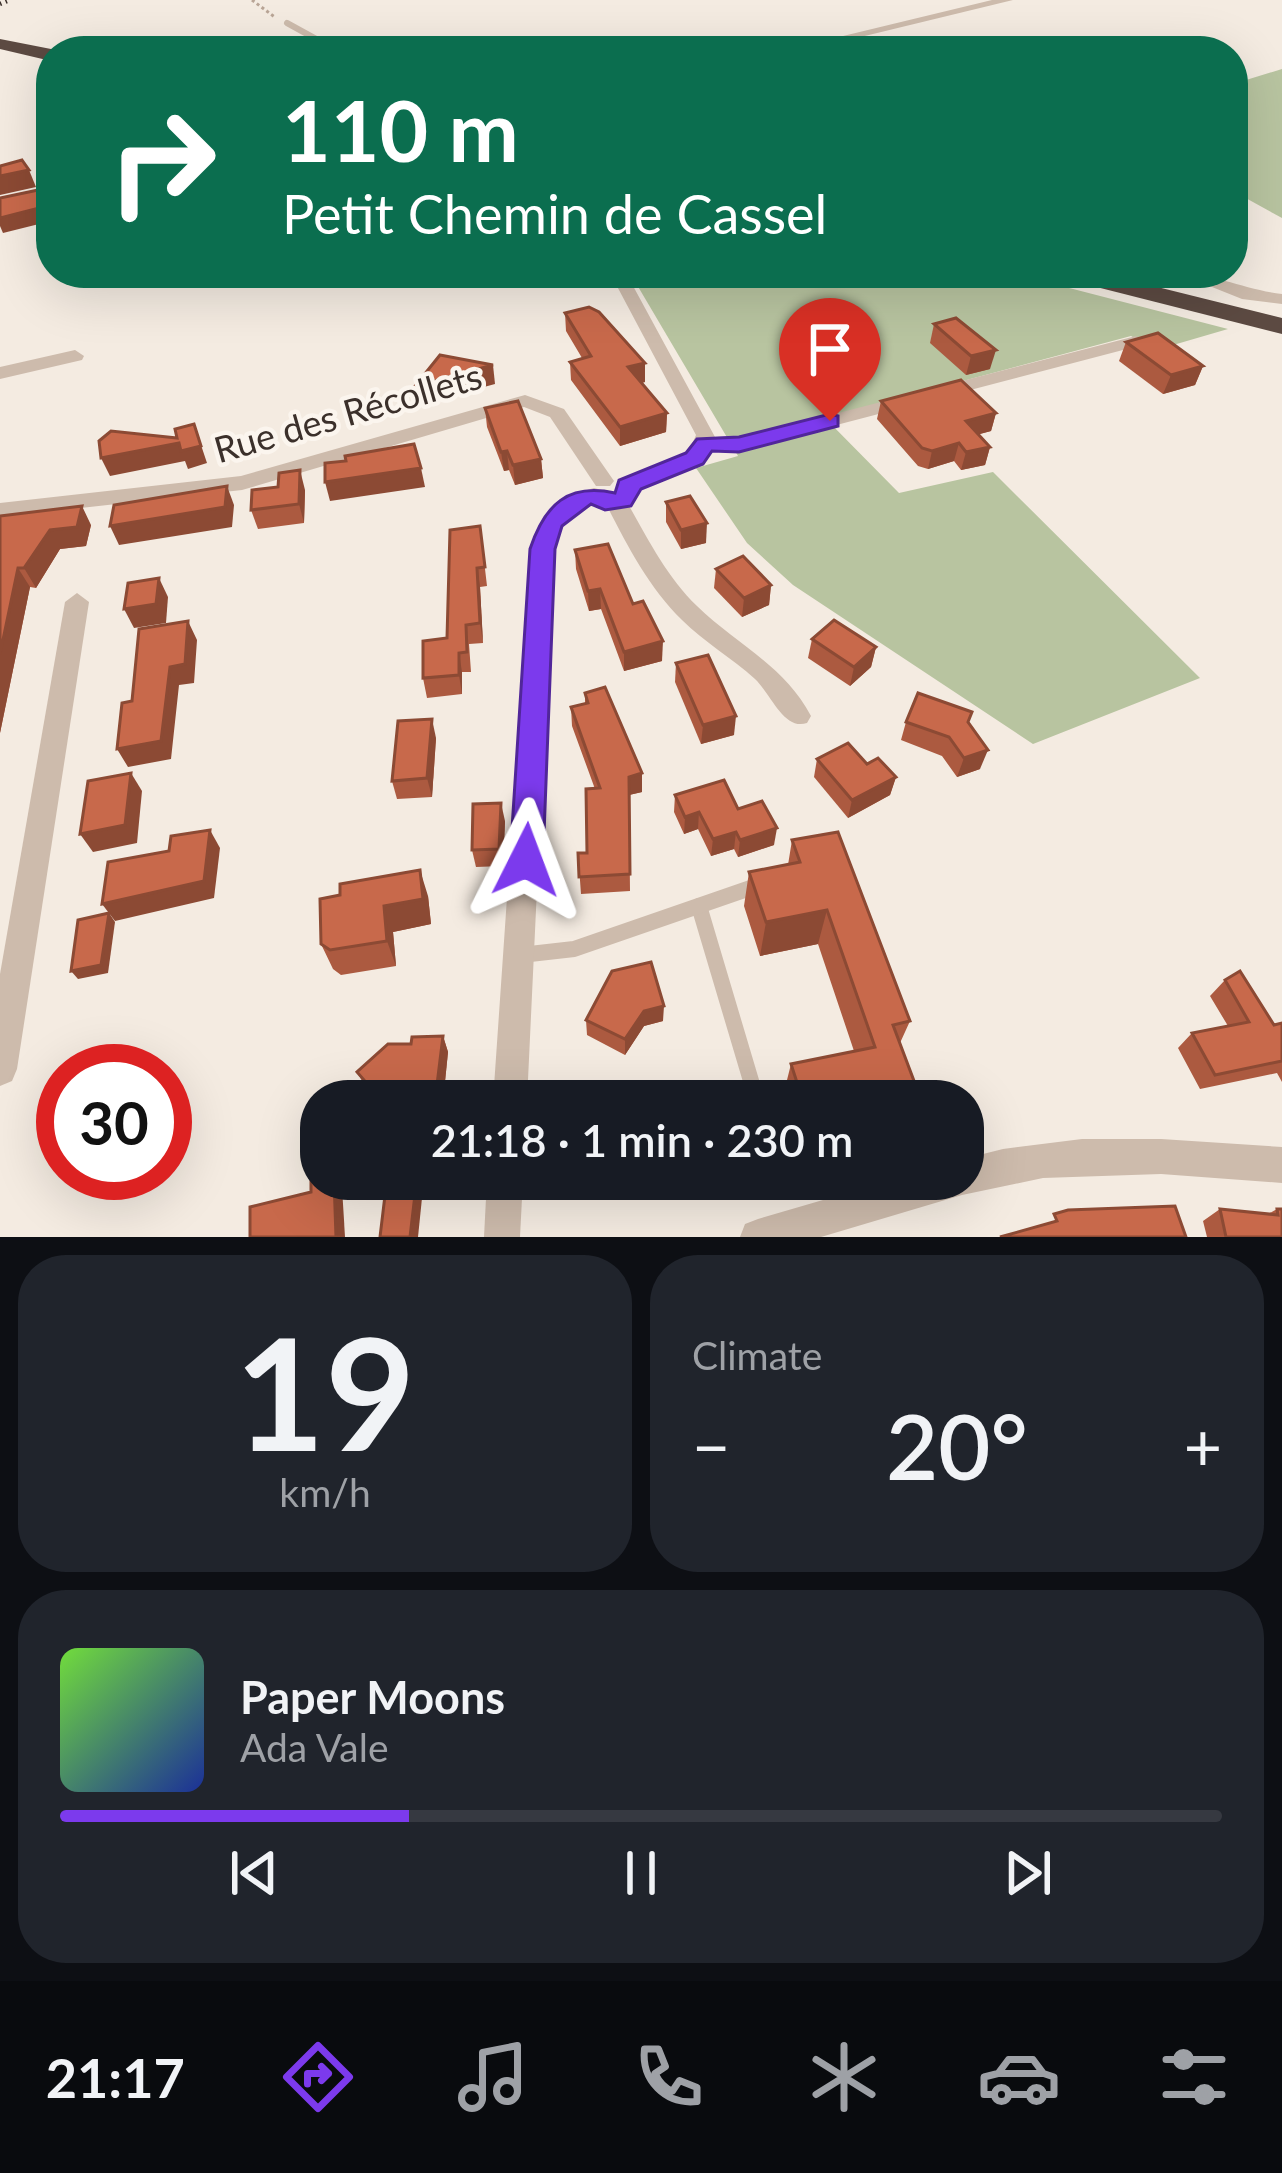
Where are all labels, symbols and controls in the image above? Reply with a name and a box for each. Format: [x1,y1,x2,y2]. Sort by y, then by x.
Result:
text: 110 m [282,79,519,180]
icon: right [84,84,240,240]
text: Petit Chemin de Cassel [282,181,827,246]
pin [779,298,881,421]
icon: arrive [797,316,863,382]
street label: Rue des Récollets [209,353,487,471]
position arrow [463,797,589,923]
speed limit sign: 30 [36,1044,192,1200]
text: 21:18 · 1 min · 230 m [431,1113,853,1167]
text: 19 [235,1297,415,1484]
text: Climate [692,1332,822,1378]
text: 20° [886,1391,1028,1499]
text: − [692,1406,730,1485]
text: + [1184,1406,1222,1485]
text: km/h [279,1469,371,1515]
text: Paper Moons [240,1670,505,1724]
text: Ada Vale [240,1724,389,1770]
icon: previous [221,1840,287,1906]
icon: pause [608,1840,674,1906]
icon: next [995,1840,1061,1906]
icon: directions [276,2035,360,2119]
icon: music [451,2035,535,2119]
icon: phone [627,2035,711,2119]
icon: climate [802,2035,886,2119]
icon: car [977,2035,1061,2119]
icon: filters [1152,2035,1236,2119]
text: 21:17 [46,2045,185,2110]

